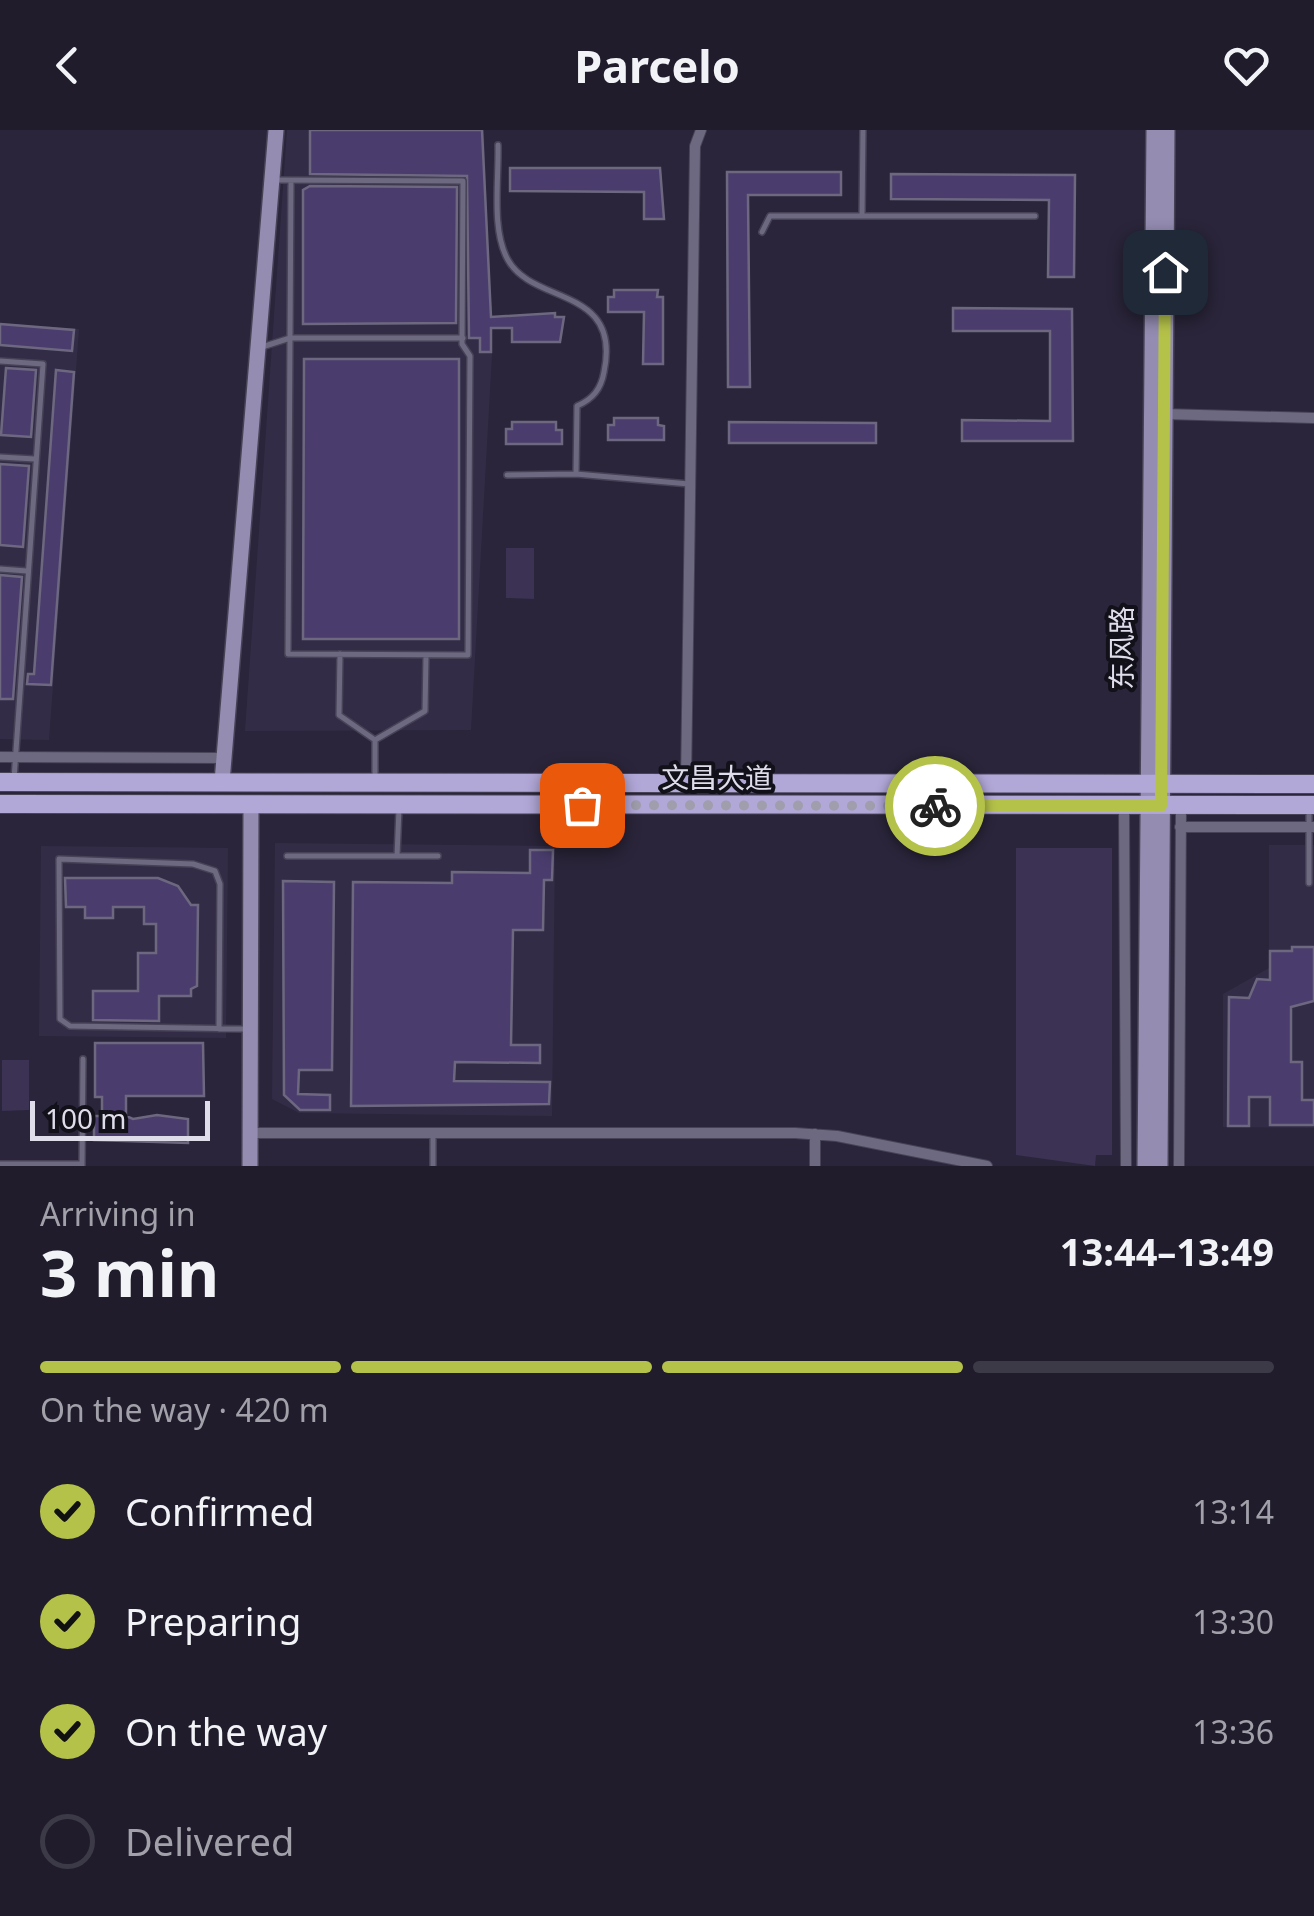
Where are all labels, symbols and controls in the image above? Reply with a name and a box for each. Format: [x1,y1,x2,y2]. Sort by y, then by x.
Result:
text: Parcelo [574,35,740,96]
icon: back [40,38,95,93]
icon: heart [1219,38,1274,93]
pin [1123,230,1208,315]
icon: home [1138,245,1193,300]
street label: 东风路 [1102,606,1140,690]
courier [885,756,985,856]
street label: 文昌大道 [661,758,773,796]
pin [540,763,625,848]
icon: bag [555,778,610,833]
icon: bike [908,779,963,834]
scale bar [30,1096,210,1140]
text: 100 m [45,1099,127,1137]
text: Arriving in [40,1192,195,1235]
text: 13:44–13:49 [1060,1225,1274,1277]
text: 3 min [40,1228,219,1316]
text: On the way · 420 m [40,1388,329,1431]
icon: check [40,1484,95,1539]
text: Confirmed [125,1485,314,1537]
text: 13:14 [1192,1490,1274,1533]
icon: check [40,1594,95,1649]
text: Preparing [125,1595,301,1647]
text: 13:30 [1192,1600,1274,1643]
icon: check [40,1704,95,1759]
text: On the way [125,1705,327,1757]
text: 13:36 [1192,1710,1274,1753]
text: Delivered [125,1815,294,1867]

